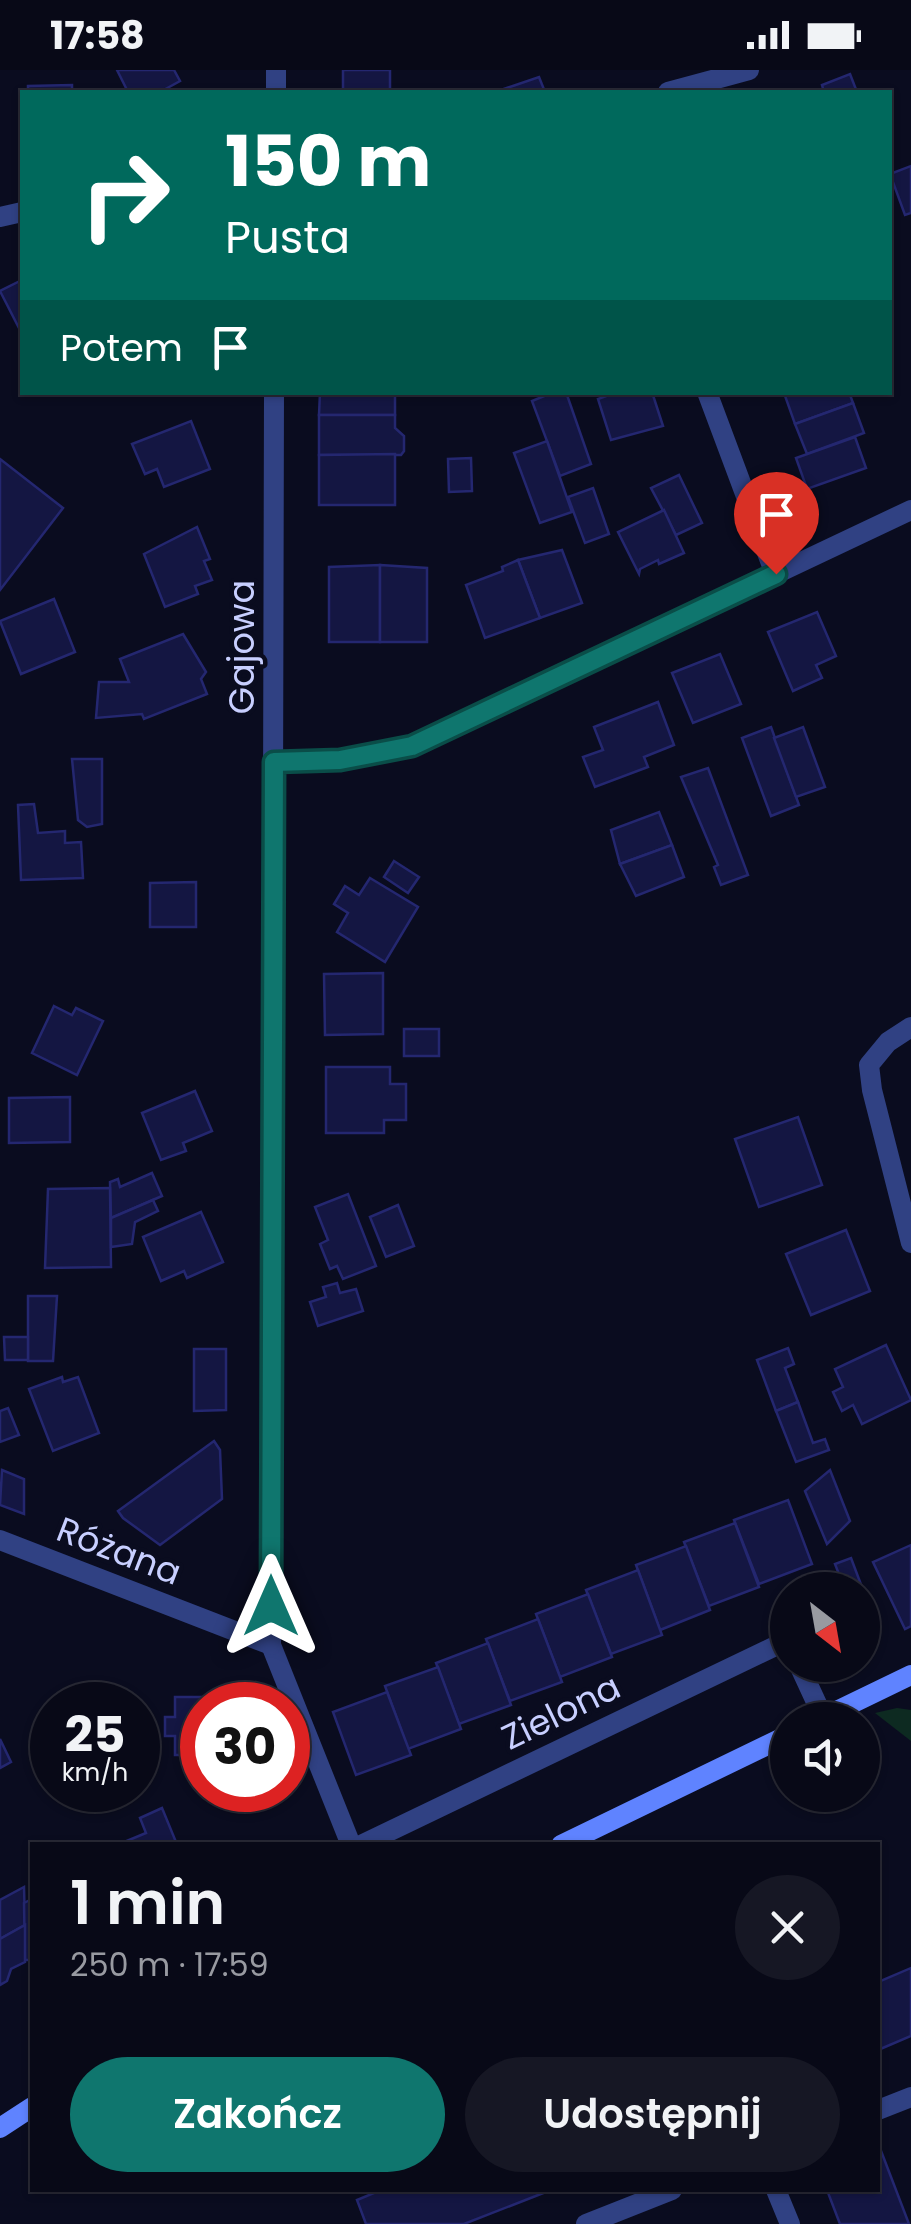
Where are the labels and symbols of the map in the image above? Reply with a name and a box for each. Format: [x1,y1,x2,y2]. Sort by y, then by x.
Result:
pin [734,472,819,575]
street label: Gajowa [217,580,266,714]
street label: Różana [50,1504,188,1597]
position arrow [219,1554,323,1658]
north arrow [770,1572,880,1682]
street label: Zielona [493,1662,628,1761]
speed limit sign: 30 [180,1682,310,1812]

